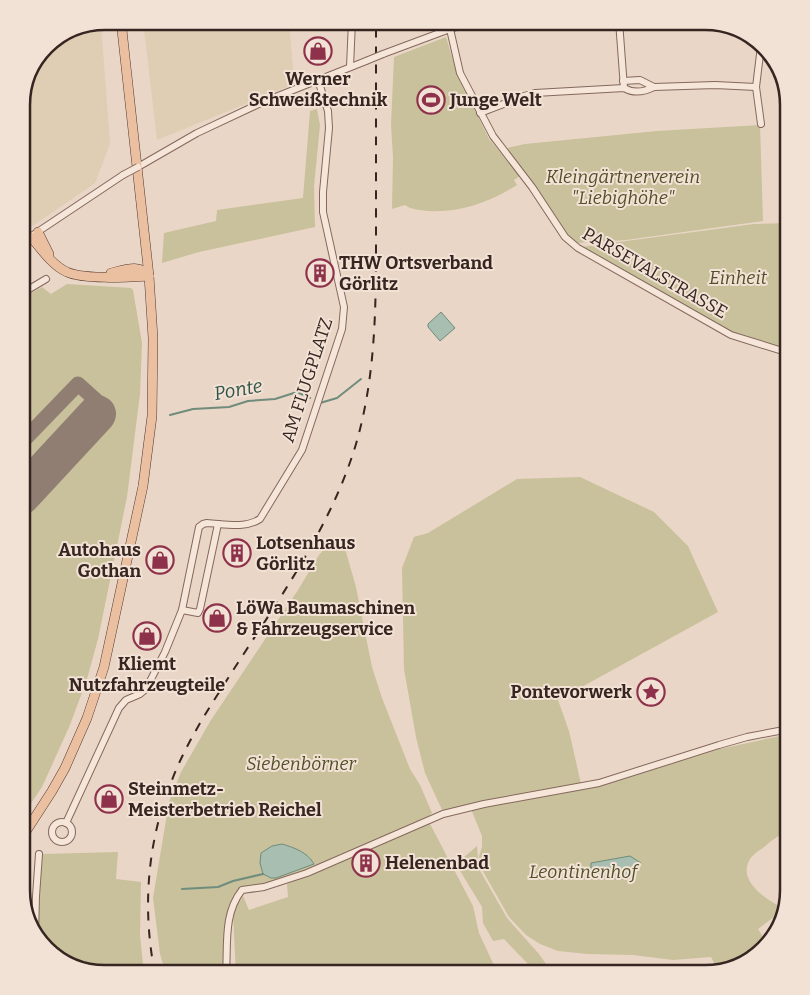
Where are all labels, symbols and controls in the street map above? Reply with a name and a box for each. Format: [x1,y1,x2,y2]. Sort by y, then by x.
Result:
shop icon: Werner Schweißtechnik [303,36,333,66]
place label: Werner Schweißtechnik [249,68,388,111]
sports icon: Junge Welt [416,85,446,115]
place label: Junge Welt [449,89,542,111]
park label: Kleingärtnerverein "Liebighöhe" [546,166,700,209]
street label: PARSEVALSTRASSE [578,222,732,324]
place label: THW Ortsverband Görlitz [339,252,493,295]
building icon: THW Ortsverband Görlitz [305,258,335,288]
park label: Einheit [709,267,768,289]
street label: AM FLUGPLATZ [276,315,338,445]
water label: Ponte [212,374,265,405]
place label: Lotsenhaus Görlitz [256,532,355,575]
building icon: Lotsenhaus Görlitz [222,538,252,568]
place label: Autohaus Gothan [58,539,141,582]
shop icon: Autohaus Gothan [145,545,175,575]
place label: LöWa Baumaschinen & Fahrzeugservice [236,597,416,640]
shop icon: LöWa Baumaschinen & Fahrzeugservice [202,603,232,633]
shop icon: Kliemt Nutzfahrzeugteile [132,621,162,651]
place label: Kliemt Nutzfahrzeugteile [69,653,225,696]
place icon: Pontevorwerk [636,677,666,707]
place label: Pontevorwerk [511,681,632,703]
park label: Siebenbörner [246,753,356,775]
place label: Steinmetz- Meisterbetrieb Reichel [128,778,322,821]
shop icon: Steinmetz- Meisterbetrieb Reichel [94,784,124,814]
building icon: Helenenbad [351,848,381,878]
place label: Helenenbad [385,852,489,874]
park label: Leontinenhof [529,861,640,883]

